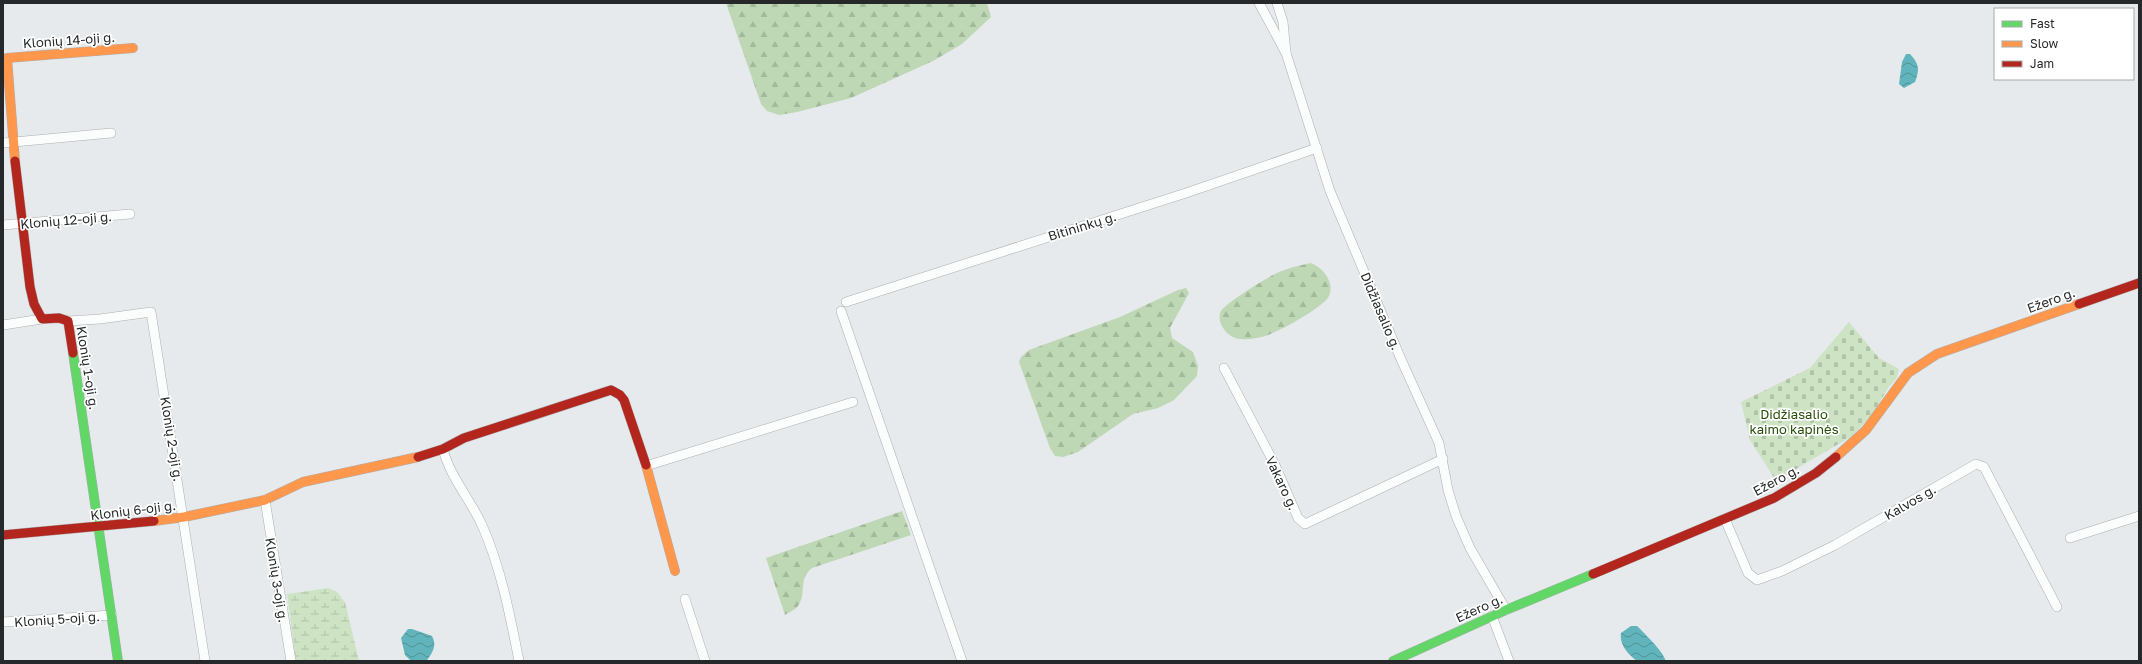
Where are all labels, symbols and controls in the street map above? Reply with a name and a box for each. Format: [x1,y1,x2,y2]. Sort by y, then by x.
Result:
legend [1994,8,2134,80]
text: Fast [2030,16,2055,31]
street label: Klonių 14-oji g. [22,29,116,51]
text: Slow [2030,36,2058,51]
text: Jam [2030,56,2054,71]
street label: Klonių 12-oji g. [19,208,113,232]
street label: Bitininkų g. [1046,208,1118,244]
street label: Didžiasalio g. [1357,270,1405,352]
street label: Ežero g. [2025,284,2077,316]
street label: Klonių 1-oji g. [73,325,103,411]
street label: Klonių 2-oji g. [157,395,187,483]
park label: Didžiasalio kaimo kapinės [1749,406,1839,437]
street label: Vakaro g. [1263,453,1301,513]
street label: Ežero g. [1750,461,1802,499]
street label: Kalvos g. [1881,481,1939,523]
street label: Klonių 6-oji g. [89,497,177,523]
street label: Klonių 3-oji g. [262,536,292,624]
street label: Ežero g. [1453,591,1505,625]
street label: Klonių 5-oji g. [14,608,100,630]

